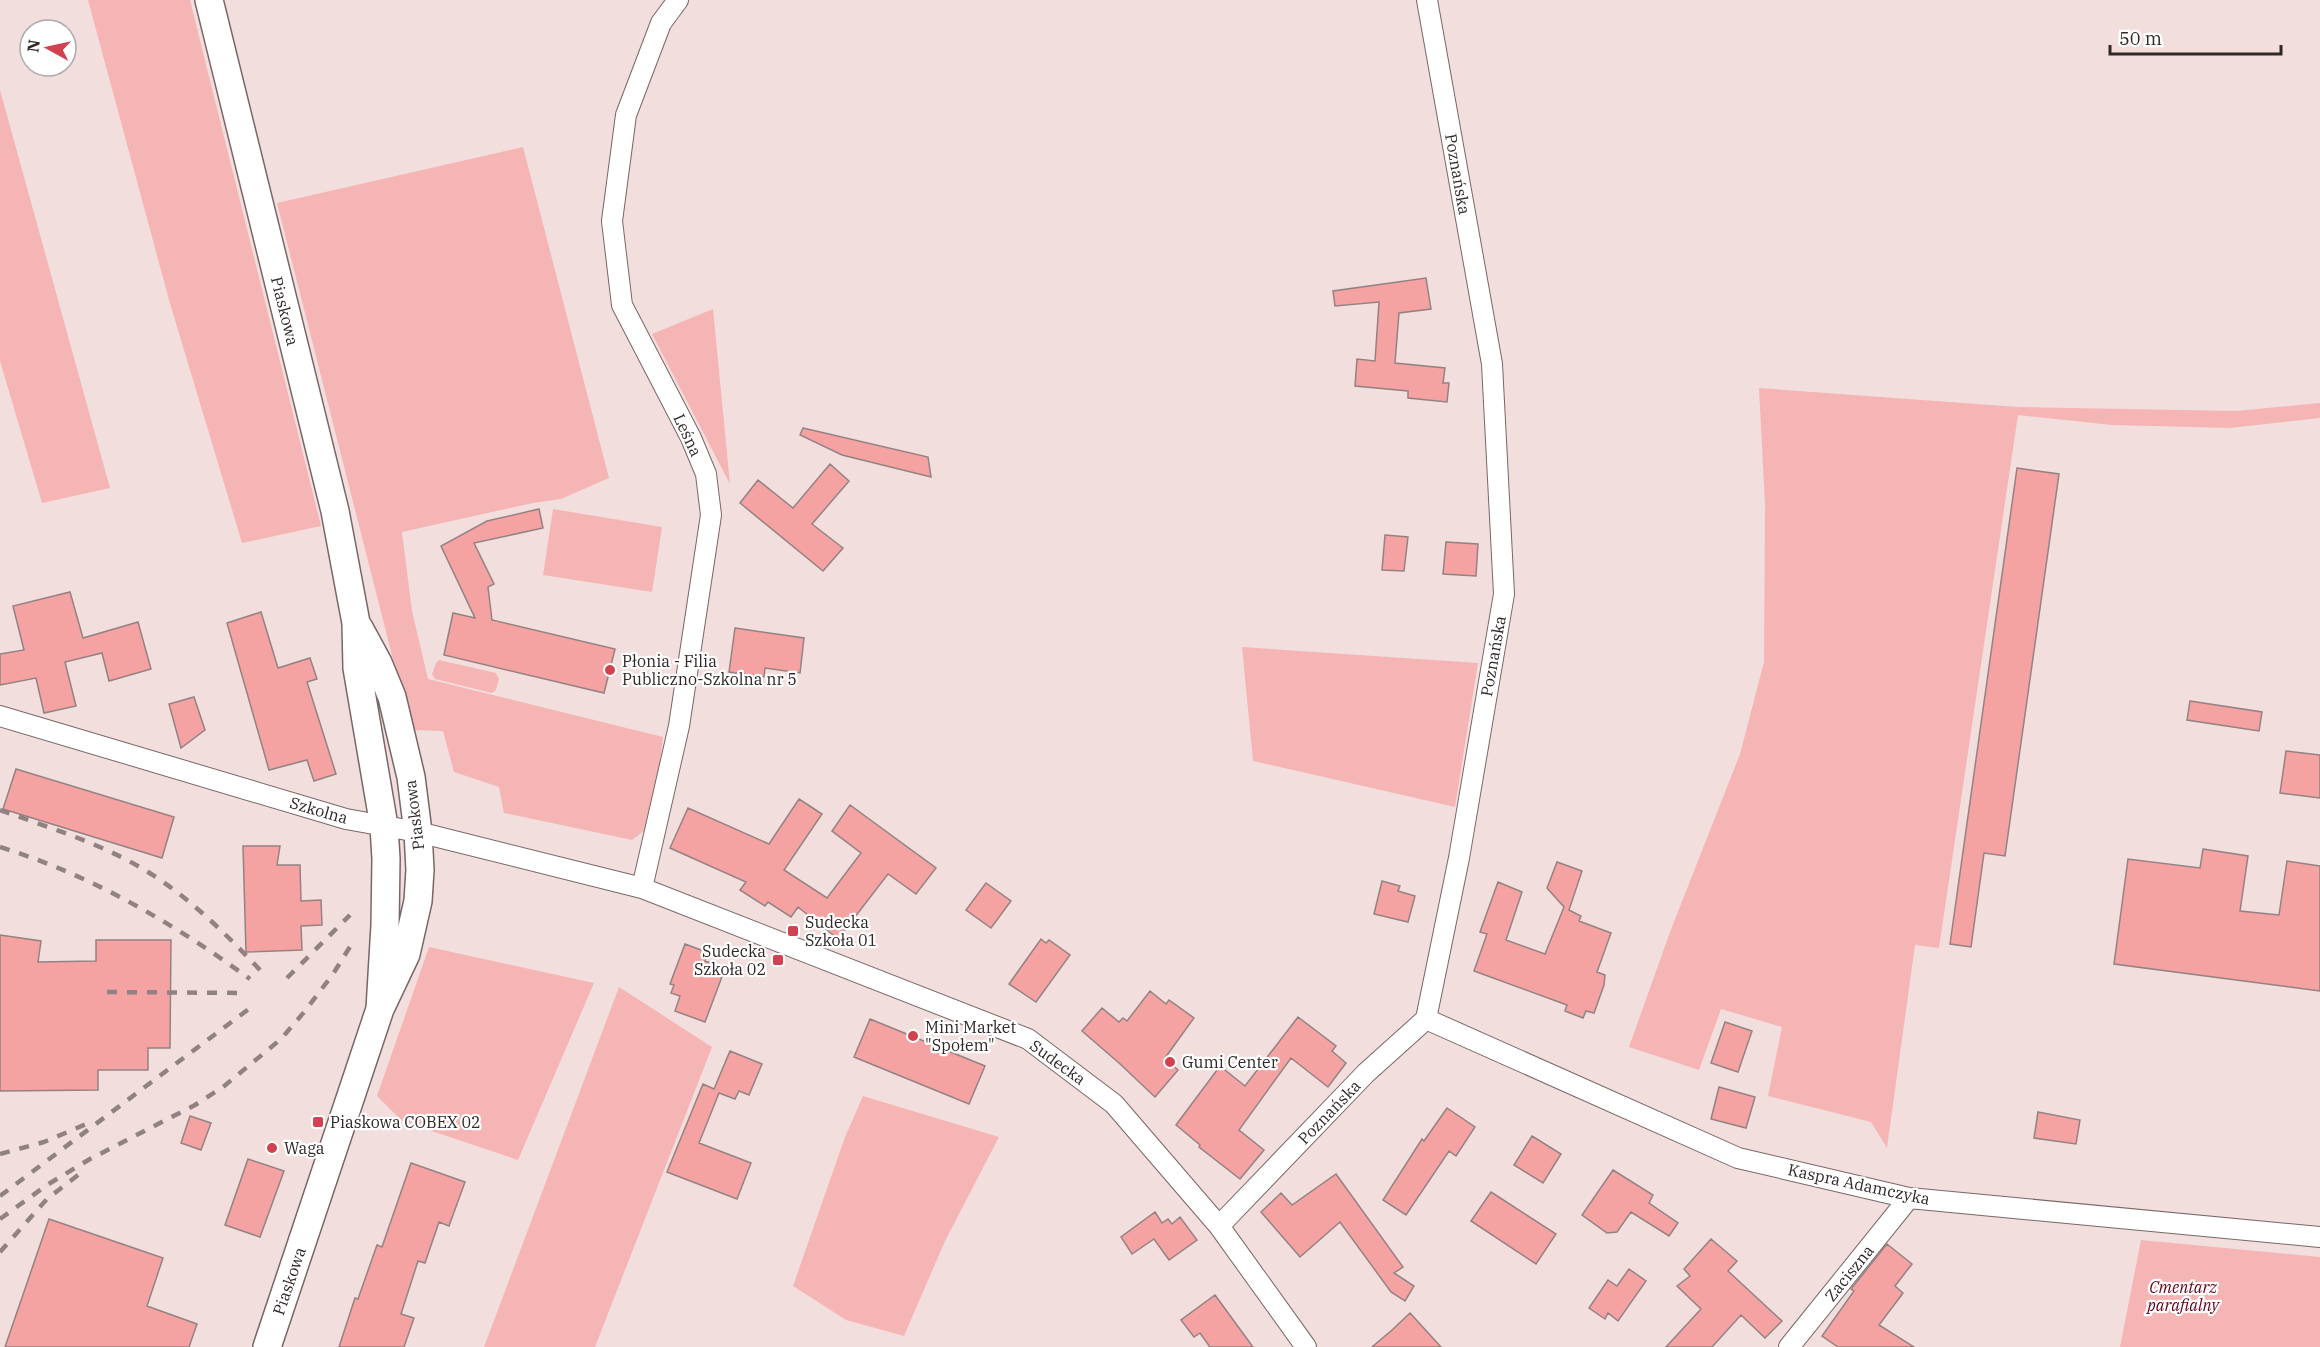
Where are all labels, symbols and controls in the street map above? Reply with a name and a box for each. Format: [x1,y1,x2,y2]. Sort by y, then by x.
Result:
north arrow [18,18,78,78]
scale bar [2110,18,2281,56]
text: 50 m [2119,27,2162,50]
text: N [22,38,44,54]
street label: Poznańska [1441,132,1475,216]
street label: Piaskowa [267,274,303,348]
street label: Leśna [669,410,707,460]
street label: Poznańska [1476,614,1510,698]
place label: Płonia - Filia Publiczno-Szkolna nr 5 [622,651,797,689]
marker: Płonia - Filia Publiczno-Szkolna nr 5 [603,663,617,677]
street label: Piaskowa [400,778,428,851]
street label: Szkolna [288,792,350,828]
place label: Sudecka Szkoła 01 [805,912,877,950]
marker: Sudecka Szkoła 01 [786,924,800,938]
place label: Sudecka Szkoła 02 [694,941,766,979]
marker: Sudecka Szkoła 02 [771,953,785,967]
place label: Mini Market "Społem" [925,1017,1016,1055]
marker: Mini Market "Społem" [906,1029,920,1043]
street label: Sudecka [1026,1035,1090,1089]
place label: Gumi Center [1182,1052,1278,1072]
marker: Gumi Center [1163,1055,1177,1069]
street label: Poznańska [1293,1075,1365,1148]
place label: Piaskowa COBEX 02 [330,1112,481,1132]
marker: Piaskowa COBEX 02 [311,1115,325,1129]
place label: Waga [284,1138,325,1158]
marker: Waga [265,1141,279,1155]
street label: Kaspra Adamczyka [1786,1159,1932,1209]
street label: Zaciszna [1820,1241,1878,1305]
street label: Piaskowa [268,1244,310,1318]
park label: Cmentarz parafialny [2145,1277,2220,1315]

